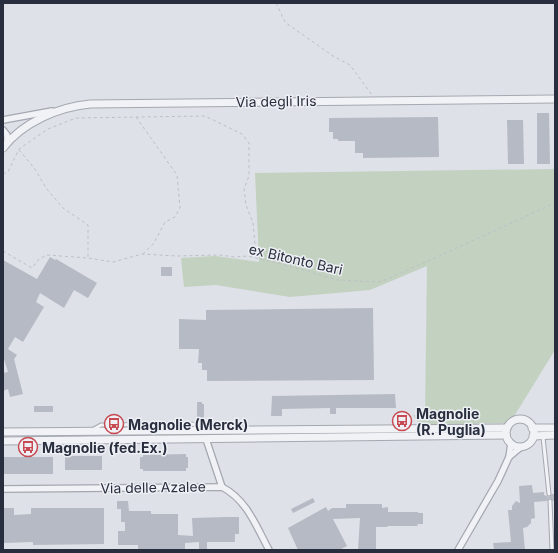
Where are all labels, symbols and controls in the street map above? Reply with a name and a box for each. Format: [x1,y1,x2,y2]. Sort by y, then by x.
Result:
street label: Via degli Iris [235,92,317,110]
street label: ex Bitonto Bari [247,240,345,278]
place label: Magnolie (R. Puglia) [416,405,486,438]
bus stop icon: Magnolie (R. Puglia) [391,410,413,432]
bus stop icon: Magnolie (Merck) [103,413,125,435]
place label: Magnolie (Merck) [128,416,248,433]
bus stop icon: Magnolie (fed.Ex.) [17,436,39,458]
place label: Magnolie (fed.Ex.) [42,439,168,456]
street label: Via delle Azalee [100,478,206,496]

